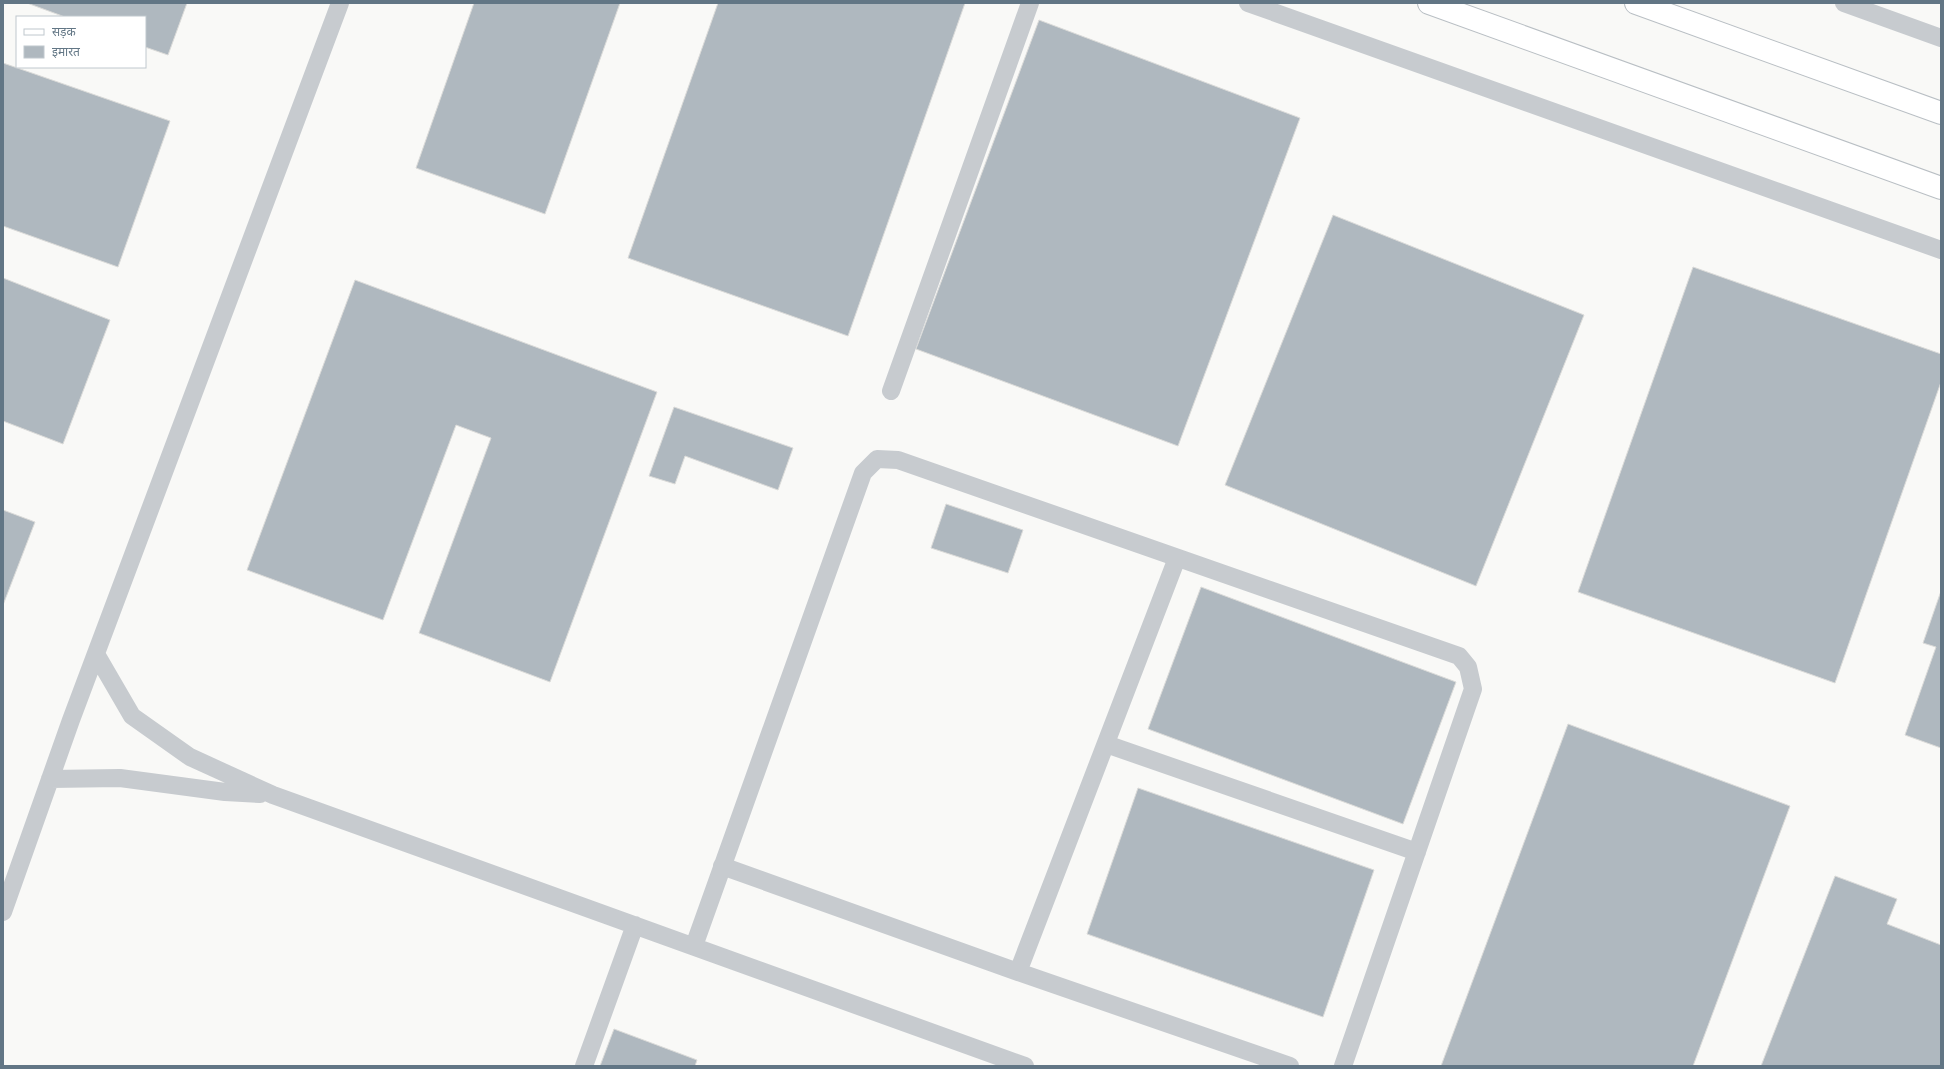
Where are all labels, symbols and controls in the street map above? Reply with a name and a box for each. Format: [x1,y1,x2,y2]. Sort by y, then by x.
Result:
legend [16,16,146,68]
text: सड़क [52,24,77,39]
text: इमारत [52,44,81,59]

